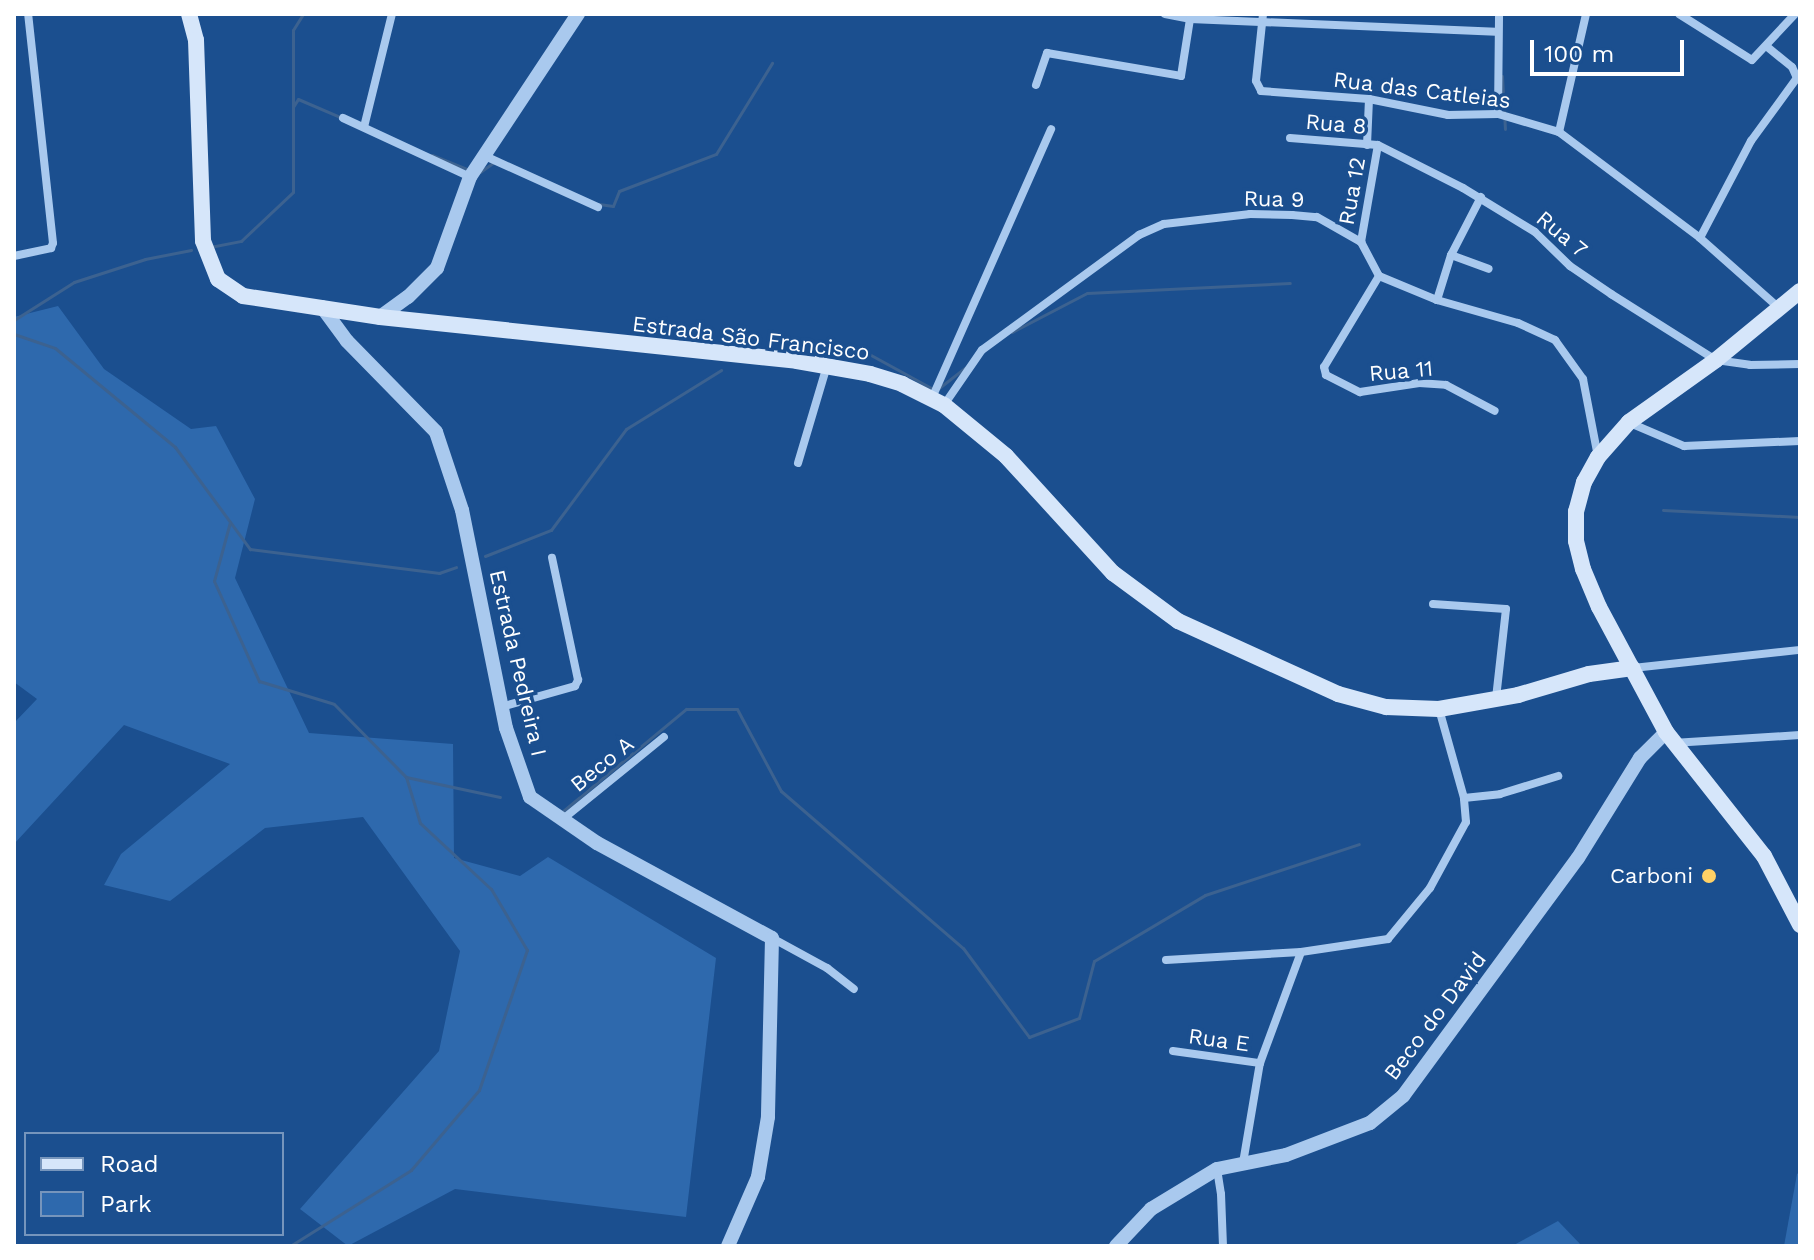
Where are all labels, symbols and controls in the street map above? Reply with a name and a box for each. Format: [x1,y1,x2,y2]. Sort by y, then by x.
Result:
scale bar [1534,24,1688,74]
text: 100 m [1544,40,1614,68]
street label: Rua das Catleias [1332,66,1512,114]
street label: Rua 8 [1304,108,1368,140]
street label: Rua 12 [1333,155,1371,227]
street label: Rua 9 [1243,185,1305,213]
street label: Rua 7 [1530,205,1594,263]
street label: Estrada São Francisco [631,310,871,366]
street label: Rua 11 [1367,355,1435,387]
street label: Estrada Pedreira I [484,567,552,759]
street label: Beco A [565,730,639,798]
place label: Carboni [1610,863,1693,889]
marker: Carboni [1700,867,1718,885]
street label: Beco do David [1378,947,1492,1085]
street label: Rua E [1186,1023,1252,1057]
legend [24,1132,284,1236]
text: Road [100,1150,159,1178]
text: Park [100,1190,152,1218]

